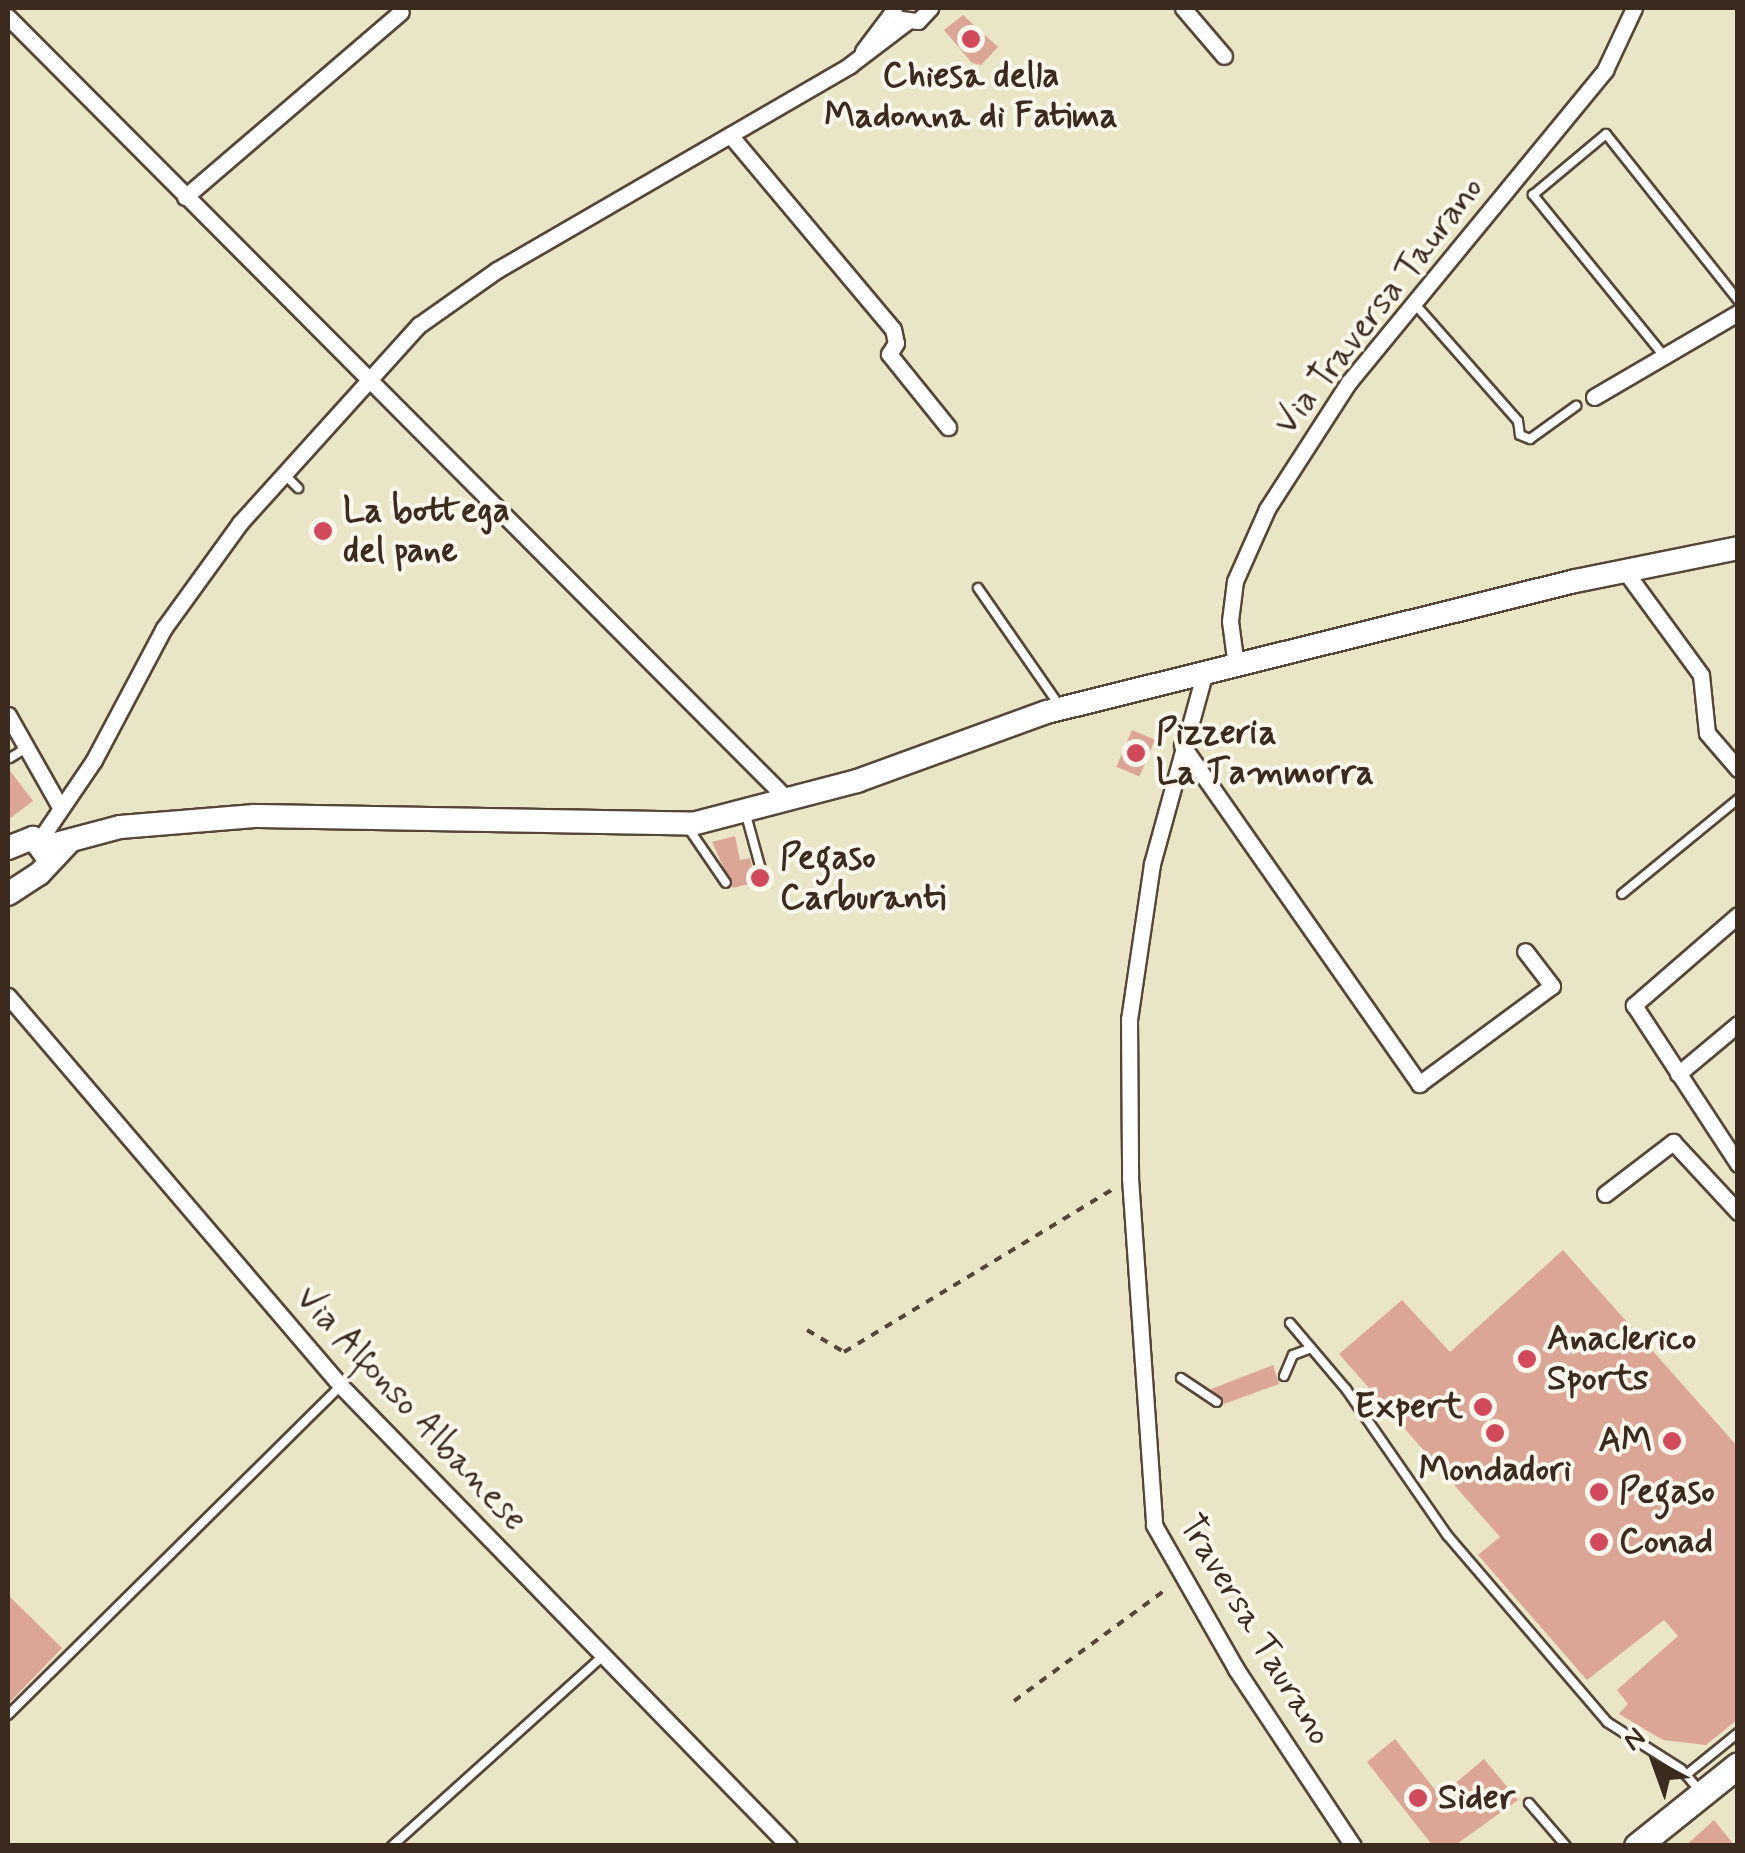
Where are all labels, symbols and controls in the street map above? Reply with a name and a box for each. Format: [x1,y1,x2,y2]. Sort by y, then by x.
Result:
marker: Chiesa della Madonna di Fatima [960,28,982,50]
place label: Chiesa della Madonna di Fatima [826,55,1116,137]
street label: Via Traversa Taurano [1264,167,1494,445]
place label: La bottega del pane [343,490,507,572]
marker: La bottega del pane [312,520,334,542]
place label: Pizzeria La Tammorra [1156,712,1372,794]
marker: Pizzeria La Tammorra [1125,742,1147,764]
place label: Pegaso Carburanti [780,837,946,919]
marker: Pegaso Carburanti [749,867,771,889]
street label: Via Alfonso Albanese [287,1278,535,1540]
place label: Anaclerico Sports [1547,1318,1696,1400]
marker: Anaclerico Sports [1516,1348,1538,1370]
place label: Expert [1355,1386,1463,1428]
marker: Expert [1472,1396,1494,1418]
place label: AM [1598,1420,1652,1462]
marker: Mondadori [1484,1422,1506,1444]
marker: AM [1661,1430,1683,1452]
place label: Mondadori [1419,1449,1571,1491]
place label: Pegaso [1619,1471,1715,1513]
marker: Pegaso [1588,1481,1610,1503]
street label: Traversa Taurano [1170,1507,1340,1753]
place label: Conad [1619,1521,1713,1563]
marker: Conad [1588,1531,1610,1553]
north arrow [1605,1713,1705,1813]
text: N [1616,1720,1654,1760]
place label: Sider [1438,1777,1515,1819]
marker: Sider [1407,1787,1429,1809]

